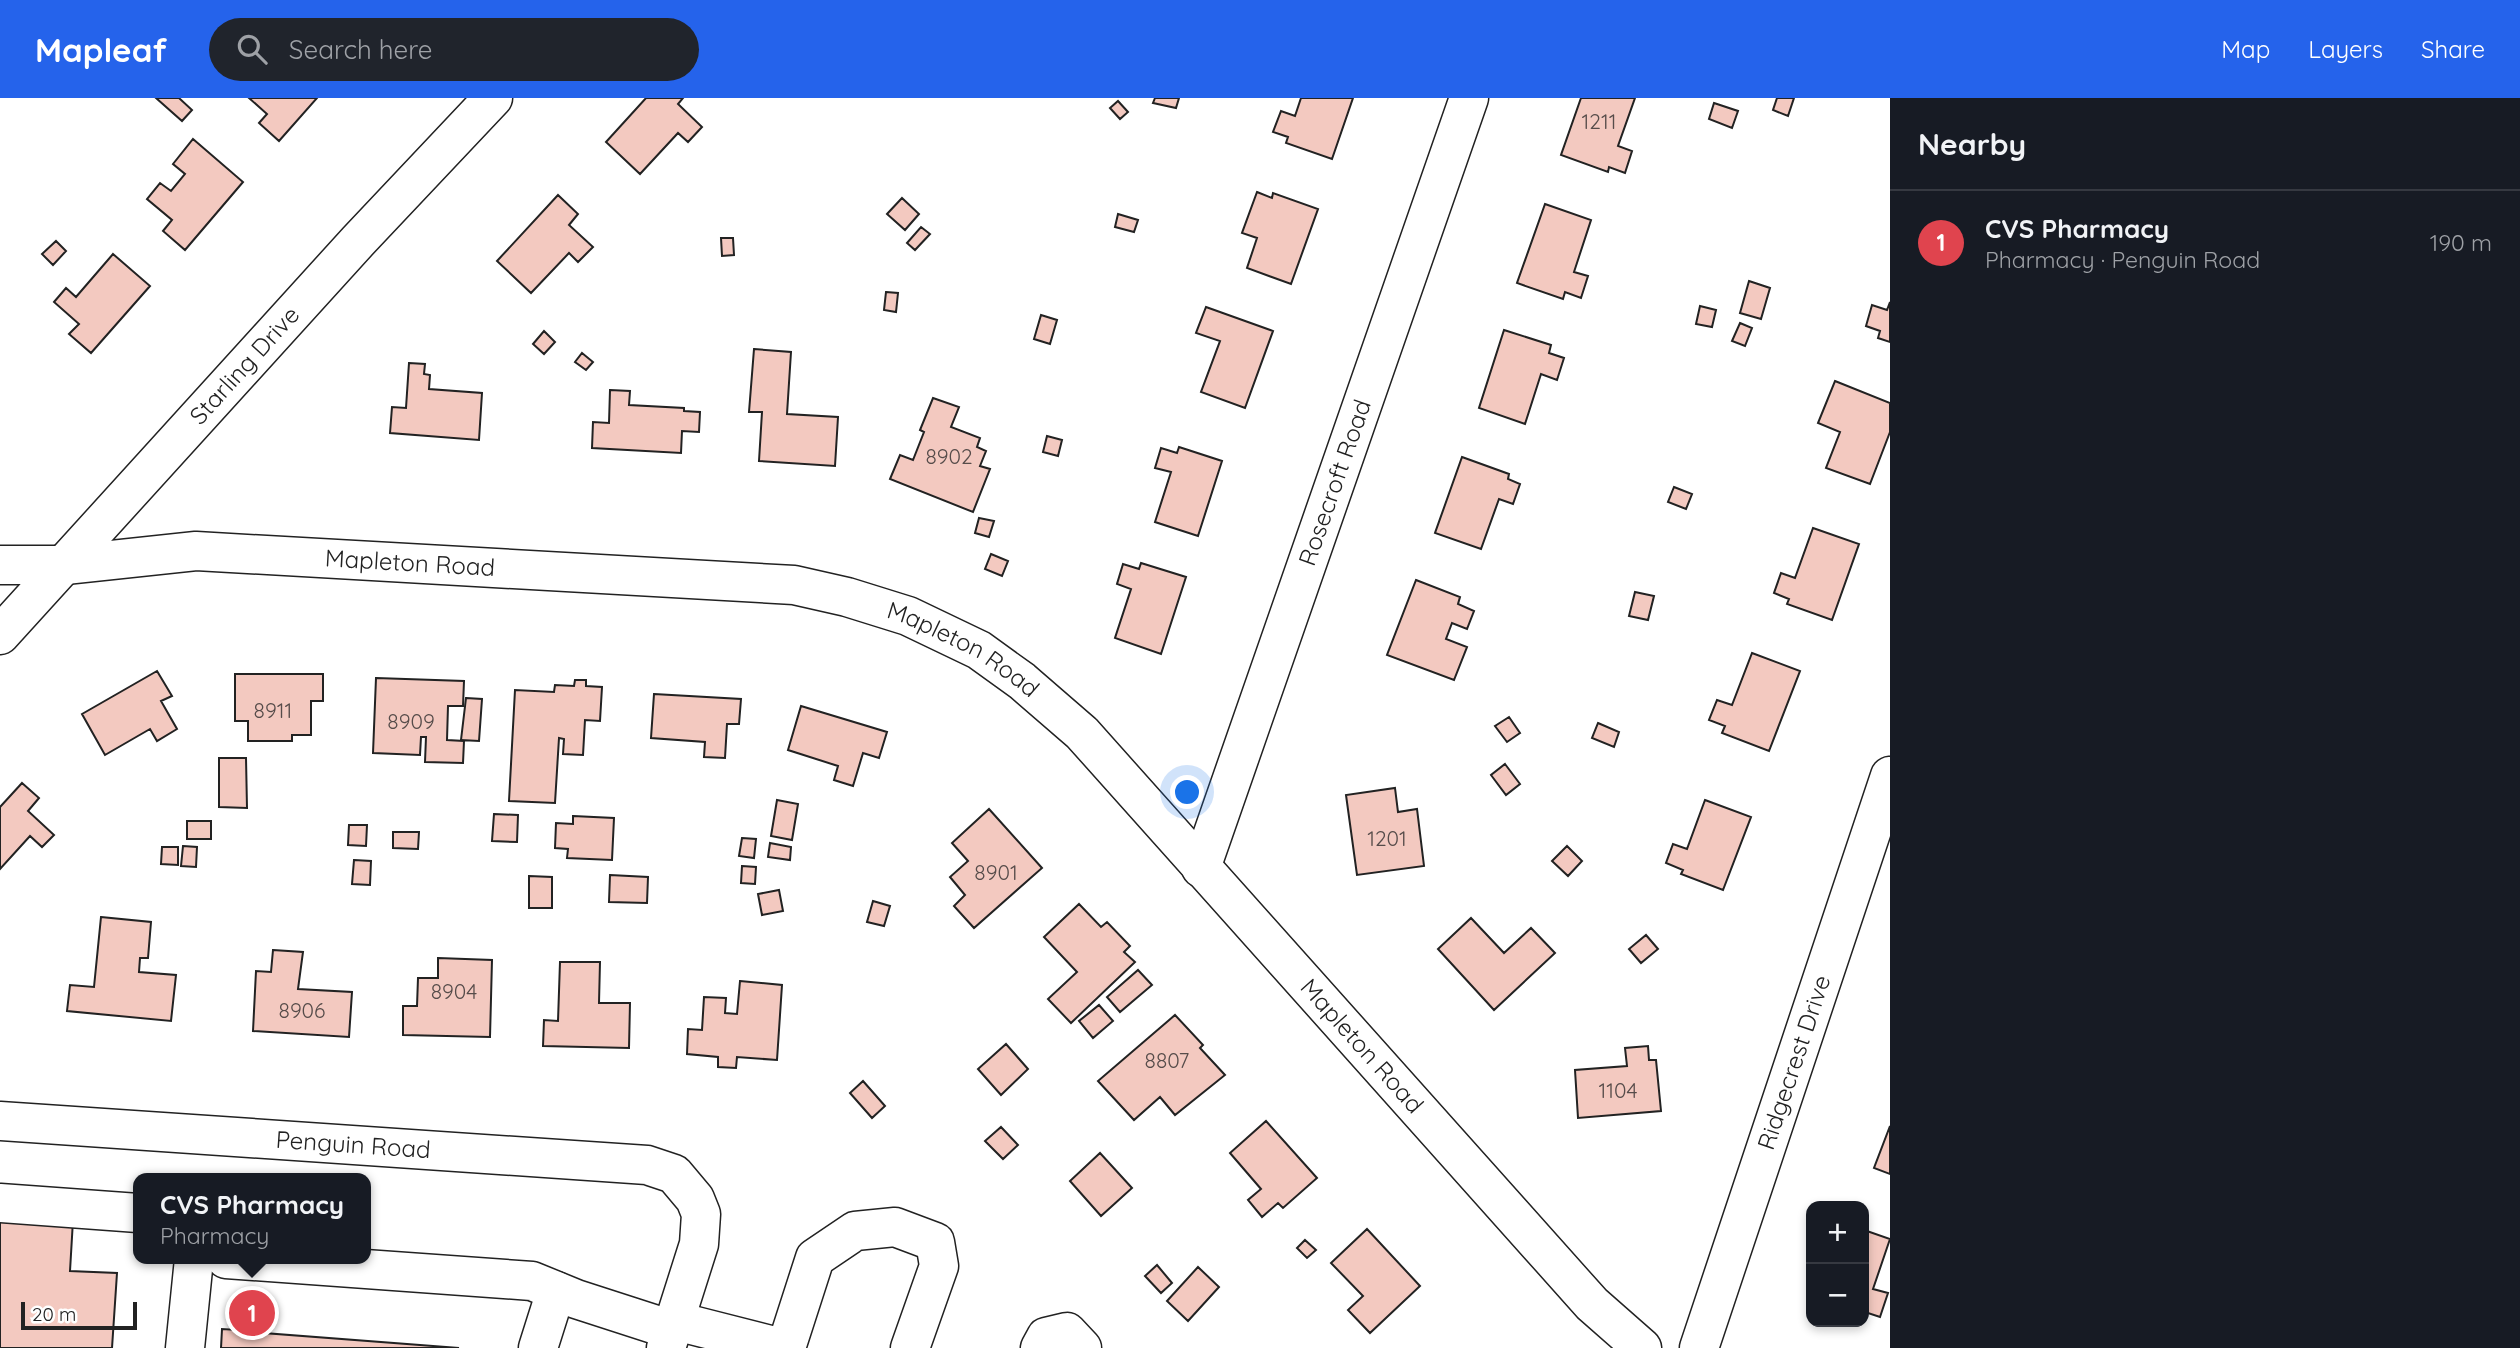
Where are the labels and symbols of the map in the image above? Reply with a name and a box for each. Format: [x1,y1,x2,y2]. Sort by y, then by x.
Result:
house number: 1211 [1582,108,1616,134]
street label: Starling Drive [183,300,305,430]
street label: Rosecroft Road [1291,395,1377,569]
house number: 8902 [925,443,973,469]
street label: Mapleton Road [324,542,496,582]
street label: Mapleton Road [884,594,1046,703]
house number: 8911 [254,697,292,723]
house number: 8909 [387,708,435,734]
your location [1170,775,1204,809]
house number: 1201 [1367,825,1407,851]
house number: 8901 [974,859,1018,885]
street label: Ridgecrest Drive [1750,971,1836,1153]
street label: Mapleton Road [1295,972,1430,1119]
house number: 8904 [431,978,477,1004]
house number: 8906 [279,997,325,1023]
house number: 8807 [1145,1047,1190,1073]
house number: 1104 [1598,1077,1638,1103]
street label: Penguin Road [275,1124,432,1164]
pin: 1 [229,1287,275,1339]
scale bar [21,1299,136,1331]

